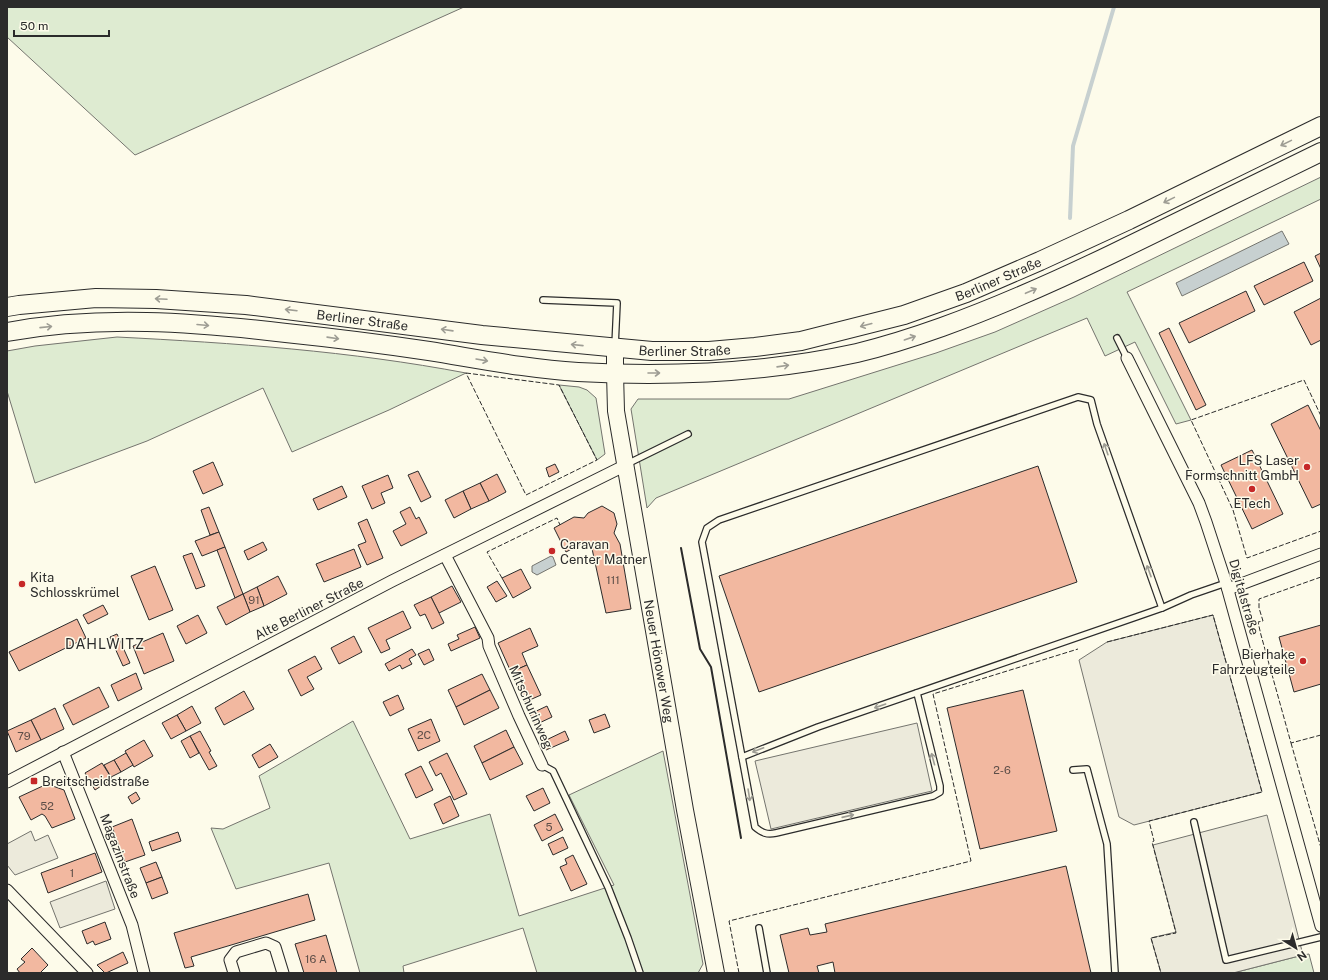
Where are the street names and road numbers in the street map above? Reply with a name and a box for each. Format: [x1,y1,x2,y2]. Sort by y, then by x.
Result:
street label: Berliner Straße [953,254,1043,304]
street label: Berliner Straße [316,307,409,333]
street label: Berliner Straße [638,342,731,359]
street label: Digitalstraße [1226,557,1262,637]
street label: Alte Berliner Straße [252,575,366,643]
street label: Neuer Hönower Weg [641,598,677,724]
street label: Mitschurinweg [506,663,556,751]
street label: Magazinstraße [97,812,143,900]

